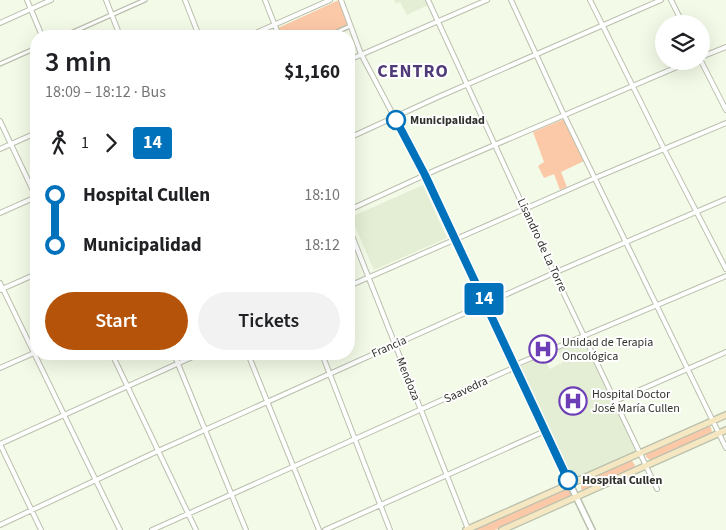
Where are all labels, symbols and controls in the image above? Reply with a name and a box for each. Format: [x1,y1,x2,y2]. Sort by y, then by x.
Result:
map controls [655,15,710,70]
button: layers [655,15,710,70]
text: 3 min [45,42,112,82]
text: $1,160 [284,59,340,86]
district label: CENTRO [377,59,449,84]
text: 18:09 – 18:12 · Bus [45,81,166,103]
marker: Municipalidad [386,110,406,130]
place label: Municipalidad [410,112,485,129]
icon: walk [45,129,73,157]
icon: forward [97,129,125,157]
text: 14 [143,130,162,155]
text: 1 [81,132,89,154]
text: Hospital Cullen [83,182,210,209]
text: 18:10 [304,184,340,206]
street label: Lisandro de La Torre [513,195,571,295]
text: Municipalidad [83,232,202,259]
text: 18:12 [304,234,340,256]
line badge: 14 [462,283,506,315]
text: 14 [474,286,494,311]
button: Start [45,292,188,350]
button: Tickets [198,292,340,350]
street label: Francia [369,332,409,362]
hospital icon: Unidad de Terapia Oncológica [528,334,558,364]
place label: Unidad de Terapia Oncológica [562,334,653,365]
street label: Mendoza [392,355,424,403]
street label: Saavedra [441,372,491,408]
hospital icon: Hospital Doctor José María Cullen [558,386,588,416]
place label: Hospital Doctor José María Cullen [592,386,680,417]
marker: Hospital Cullen [558,470,578,490]
place label: Hospital Cullen [582,472,662,489]

